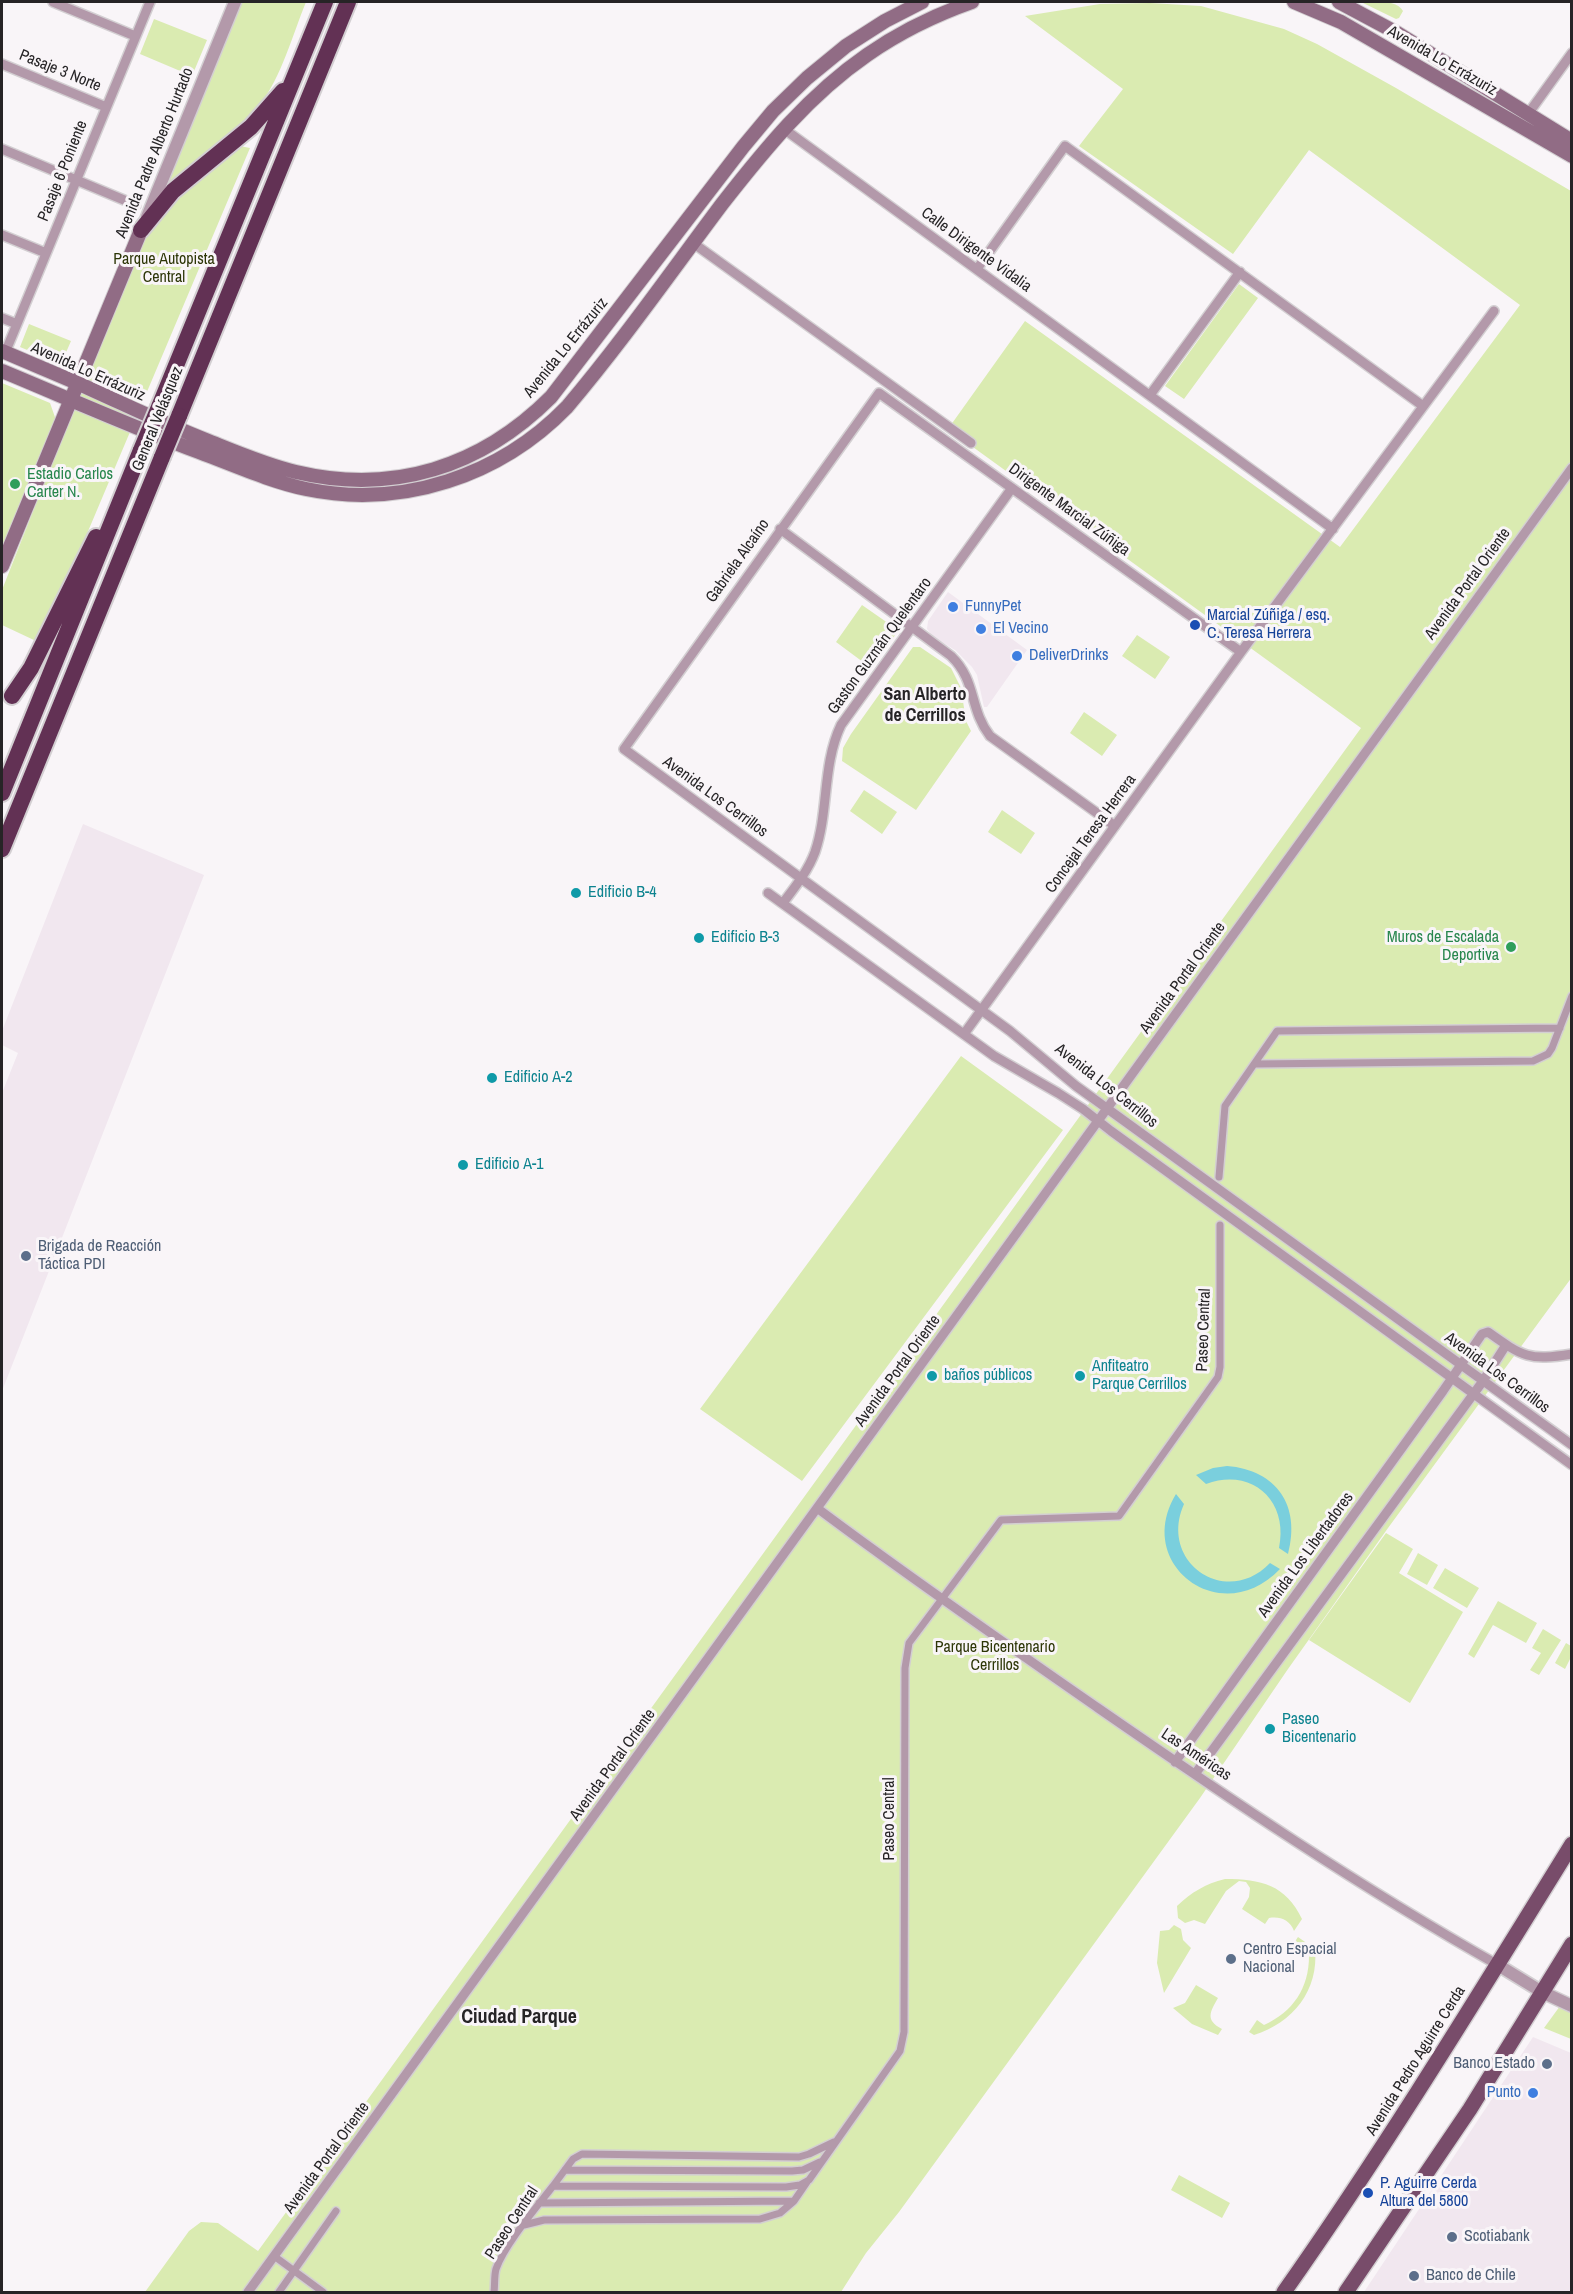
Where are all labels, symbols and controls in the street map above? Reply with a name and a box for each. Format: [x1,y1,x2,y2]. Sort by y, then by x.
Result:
street label: Avenida Lo Errázuriz [1384,22,1500,100]
street label: Pasaje 3 Norte [16,46,104,96]
street label: Avenida Padre Alberto Hurtado [112,65,198,241]
street label: Pasaje 6 Poniente [34,118,92,224]
street label: Calle Dirigente Vidalia [917,204,1035,296]
park label: Parque Autopista Central [113,250,215,288]
street label: Avenida Lo Errázuriz [520,294,612,402]
street label: Avenida Lo Errázuriz [28,338,148,406]
street label: General Velásquez [128,364,188,474]
street label: Dirigente Marcial Zúñiga [1005,460,1133,560]
place label: Estadio Carlos Carter N. [27,465,113,503]
marker: Estadio Carlos Carter N. [8,477,22,491]
street label: Gabriela Alcaíno [702,515,774,607]
street label: Avenida Portal Oriente [1421,524,1515,644]
street label: Gaston Guzmán Quelentaro [824,574,936,718]
place label: FunnyPet [965,597,1021,617]
marker: FunnyPet [946,600,960,614]
place label: Marcial Zúñiga / esq. C. Teresa Herrera [1207,606,1330,644]
marker: Marcial Zúñiga / esq. C. Teresa Herrera [1188,618,1202,632]
place label: El Vecino [993,619,1048,639]
marker: El Vecino [974,622,988,636]
place label: DeliverDrinks [1029,646,1108,666]
marker: DeliverDrinks [1010,649,1024,663]
district label: San Alberto de Cerrillos [884,684,966,726]
street label: Avenida Los Cerrillos [659,752,771,842]
street label: Concejal Teresa Herrera [1041,771,1141,897]
place label: Edificio B-4 [588,883,657,903]
marker: Edificio B-4 [569,886,583,900]
street label: Avenida Portal Oriente [1136,918,1230,1038]
place label: Edificio B-3 [711,928,780,948]
place label: Muros de Escalada Deportiva [1387,928,1499,966]
marker: Edificio B-3 [692,931,706,945]
marker: Muros de Escalada Deportiva [1504,940,1518,954]
street label: Avenida Los Cerrillos [1051,1040,1161,1132]
place label: Edificio A-2 [504,1068,573,1088]
marker: Edificio A-2 [485,1071,499,1085]
place label: Edificio A-1 [475,1155,544,1175]
marker: Edificio A-1 [456,1158,470,1172]
place label: Brigada de Reacción Táctica PDI [38,1237,161,1275]
marker: Brigada de Reacción Táctica PDI [19,1249,33,1263]
street label: Paseo Central [1193,1288,1215,1372]
street label: Avenida Portal Oriente [851,1311,945,1431]
street label: Avenida Los Cerrillos [1441,1328,1553,1418]
place label: Anfiteatro Parque Cerrillos [1092,1357,1187,1395]
place label: baños públicos [944,1366,1032,1386]
marker: baños públicos [925,1369,939,1383]
marker: Anfiteatro Parque Cerrillos [1073,1369,1087,1383]
street label: Avenida Los Libertadores [1254,1489,1358,1621]
park label: Parque Bicentenario Cerrillos [935,1638,1055,1676]
street label: Avenida Portal Oriente [566,1705,660,1825]
place label: Paseo Bicentenario [1282,1710,1356,1748]
marker: Paseo Bicentenario [1263,1722,1277,1736]
street label: Las Américas [1157,1725,1235,1785]
street label: Paseo Central [880,1777,900,1861]
place label: Centro Espacial Nacional [1243,1940,1336,1978]
marker: Centro Espacial Nacional [1224,1952,1238,1966]
street label: Avenida Pedro Aguirre Cerda [1362,1983,1470,2139]
district label: Ciudad Parque [461,2006,577,2030]
place label: Banco Estado [1453,2054,1535,2074]
marker: Banco Estado [1540,2057,1554,2071]
place label: Punto [1487,2083,1521,2103]
marker: Punto [1526,2086,1540,2100]
street label: Avenida Portal Oriente [280,2098,374,2218]
place label: P. Aguirre Cerda Altura del 5800 [1380,2174,1477,2212]
street label: Paseo Central [481,2183,543,2263]
marker: P. Aguirre Cerda Altura del 5800 [1361,2186,1375,2200]
place label: Scotiabank [1464,2227,1530,2247]
marker: Scotiabank [1445,2230,1459,2244]
place label: Banco de Chile [1426,2266,1516,2286]
marker: Banco de Chile [1407,2269,1421,2283]

